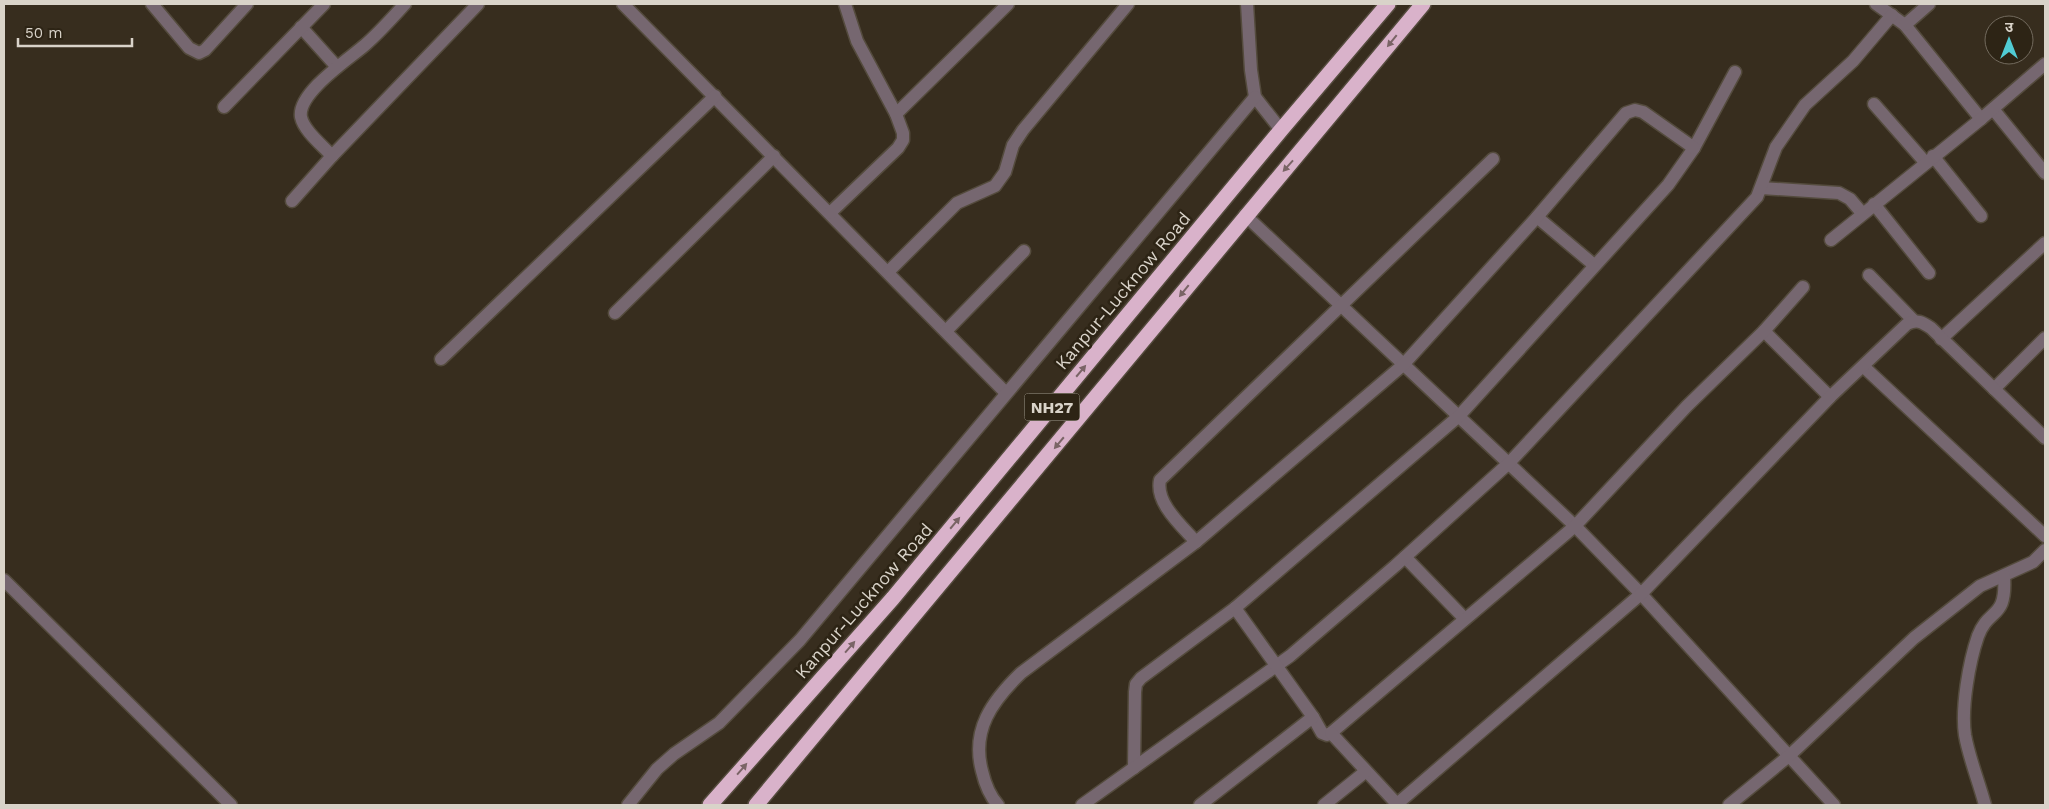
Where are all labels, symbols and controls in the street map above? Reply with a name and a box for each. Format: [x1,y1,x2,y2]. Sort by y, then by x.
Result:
scale bar [18,15,131,47]
north arrow [1984,15,2034,65]
text: उ [2005,19,2014,35]
text: 50 m [25,24,62,42]
one-way arrow [1387,35,1398,48]
one-way arrow [1283,160,1294,173]
street label: Kanpur-Lucknow Road [1051,208,1195,374]
one-way arrow [1178,284,1189,297]
one-way arrow [1075,365,1086,378]
road number: NH27 [1024,394,1080,421]
one-way arrow [1053,437,1064,450]
one-way arrow [949,518,961,530]
street label: Kanpur-Lucknow Road [790,519,937,683]
one-way arrow [844,642,856,654]
one-way arrow [736,763,747,775]

